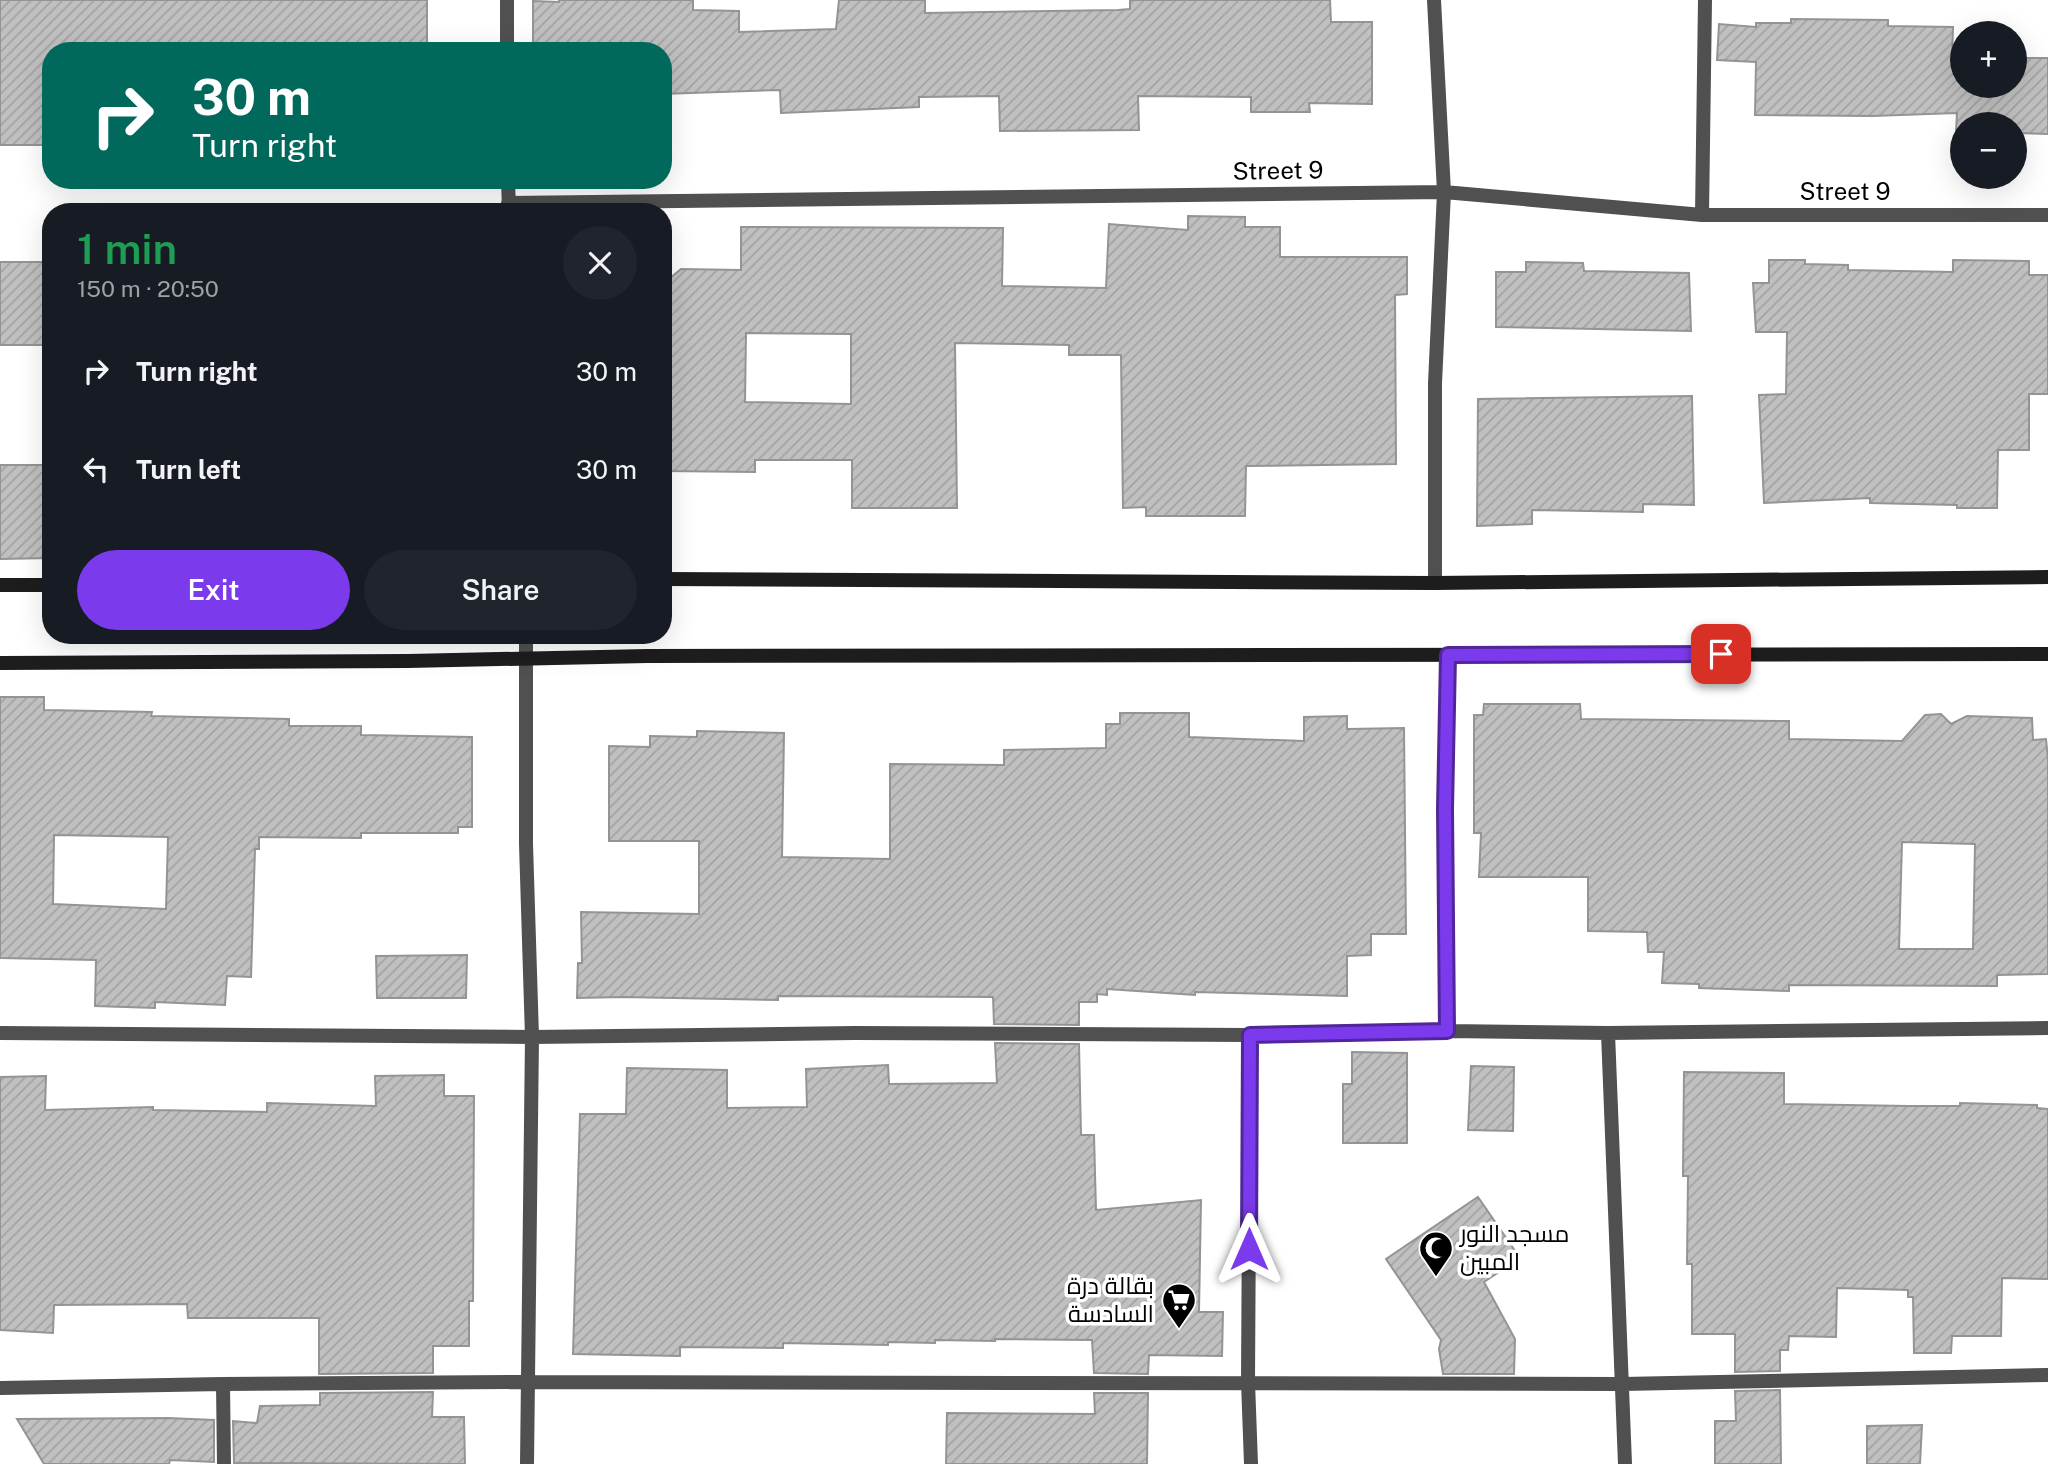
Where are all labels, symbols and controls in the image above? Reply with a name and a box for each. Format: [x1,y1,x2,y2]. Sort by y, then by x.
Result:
map controls [1950,21,2027,189]
button: + [1950,21,2027,98]
text: 30 m [192,68,311,126]
icon: right [77,70,168,161]
button: − [1950,112,2027,189]
text: Turn right [192,127,337,164]
street label: Street 9 [1232,155,1324,185]
street label: Street 9 [1800,177,1890,205]
text: 1 min [77,224,177,273]
button: close [563,226,637,300]
text: 150 m · 20:50 [77,275,219,302]
icon: right [77,352,115,390]
text: Turn right [136,356,258,387]
text: 30 m [576,356,637,387]
icon: left [77,450,115,488]
text: Turn left [136,454,241,485]
text: 30 m [576,454,637,485]
button: Exit [77,550,350,630]
button: Share [364,550,637,630]
pin [1691,624,1751,684]
icon: arrive [1702,635,1740,673]
position arrow [1212,1212,1286,1286]
place label: مسجد النور المبين [1458,1219,1570,1276]
mosque icon: مسجد النور المبين [1417,1229,1455,1278]
place label: بقالة درة السادسة [1067,1271,1154,1327]
supermarket icon: بقالة درة السادسة [1160,1281,1198,1330]

